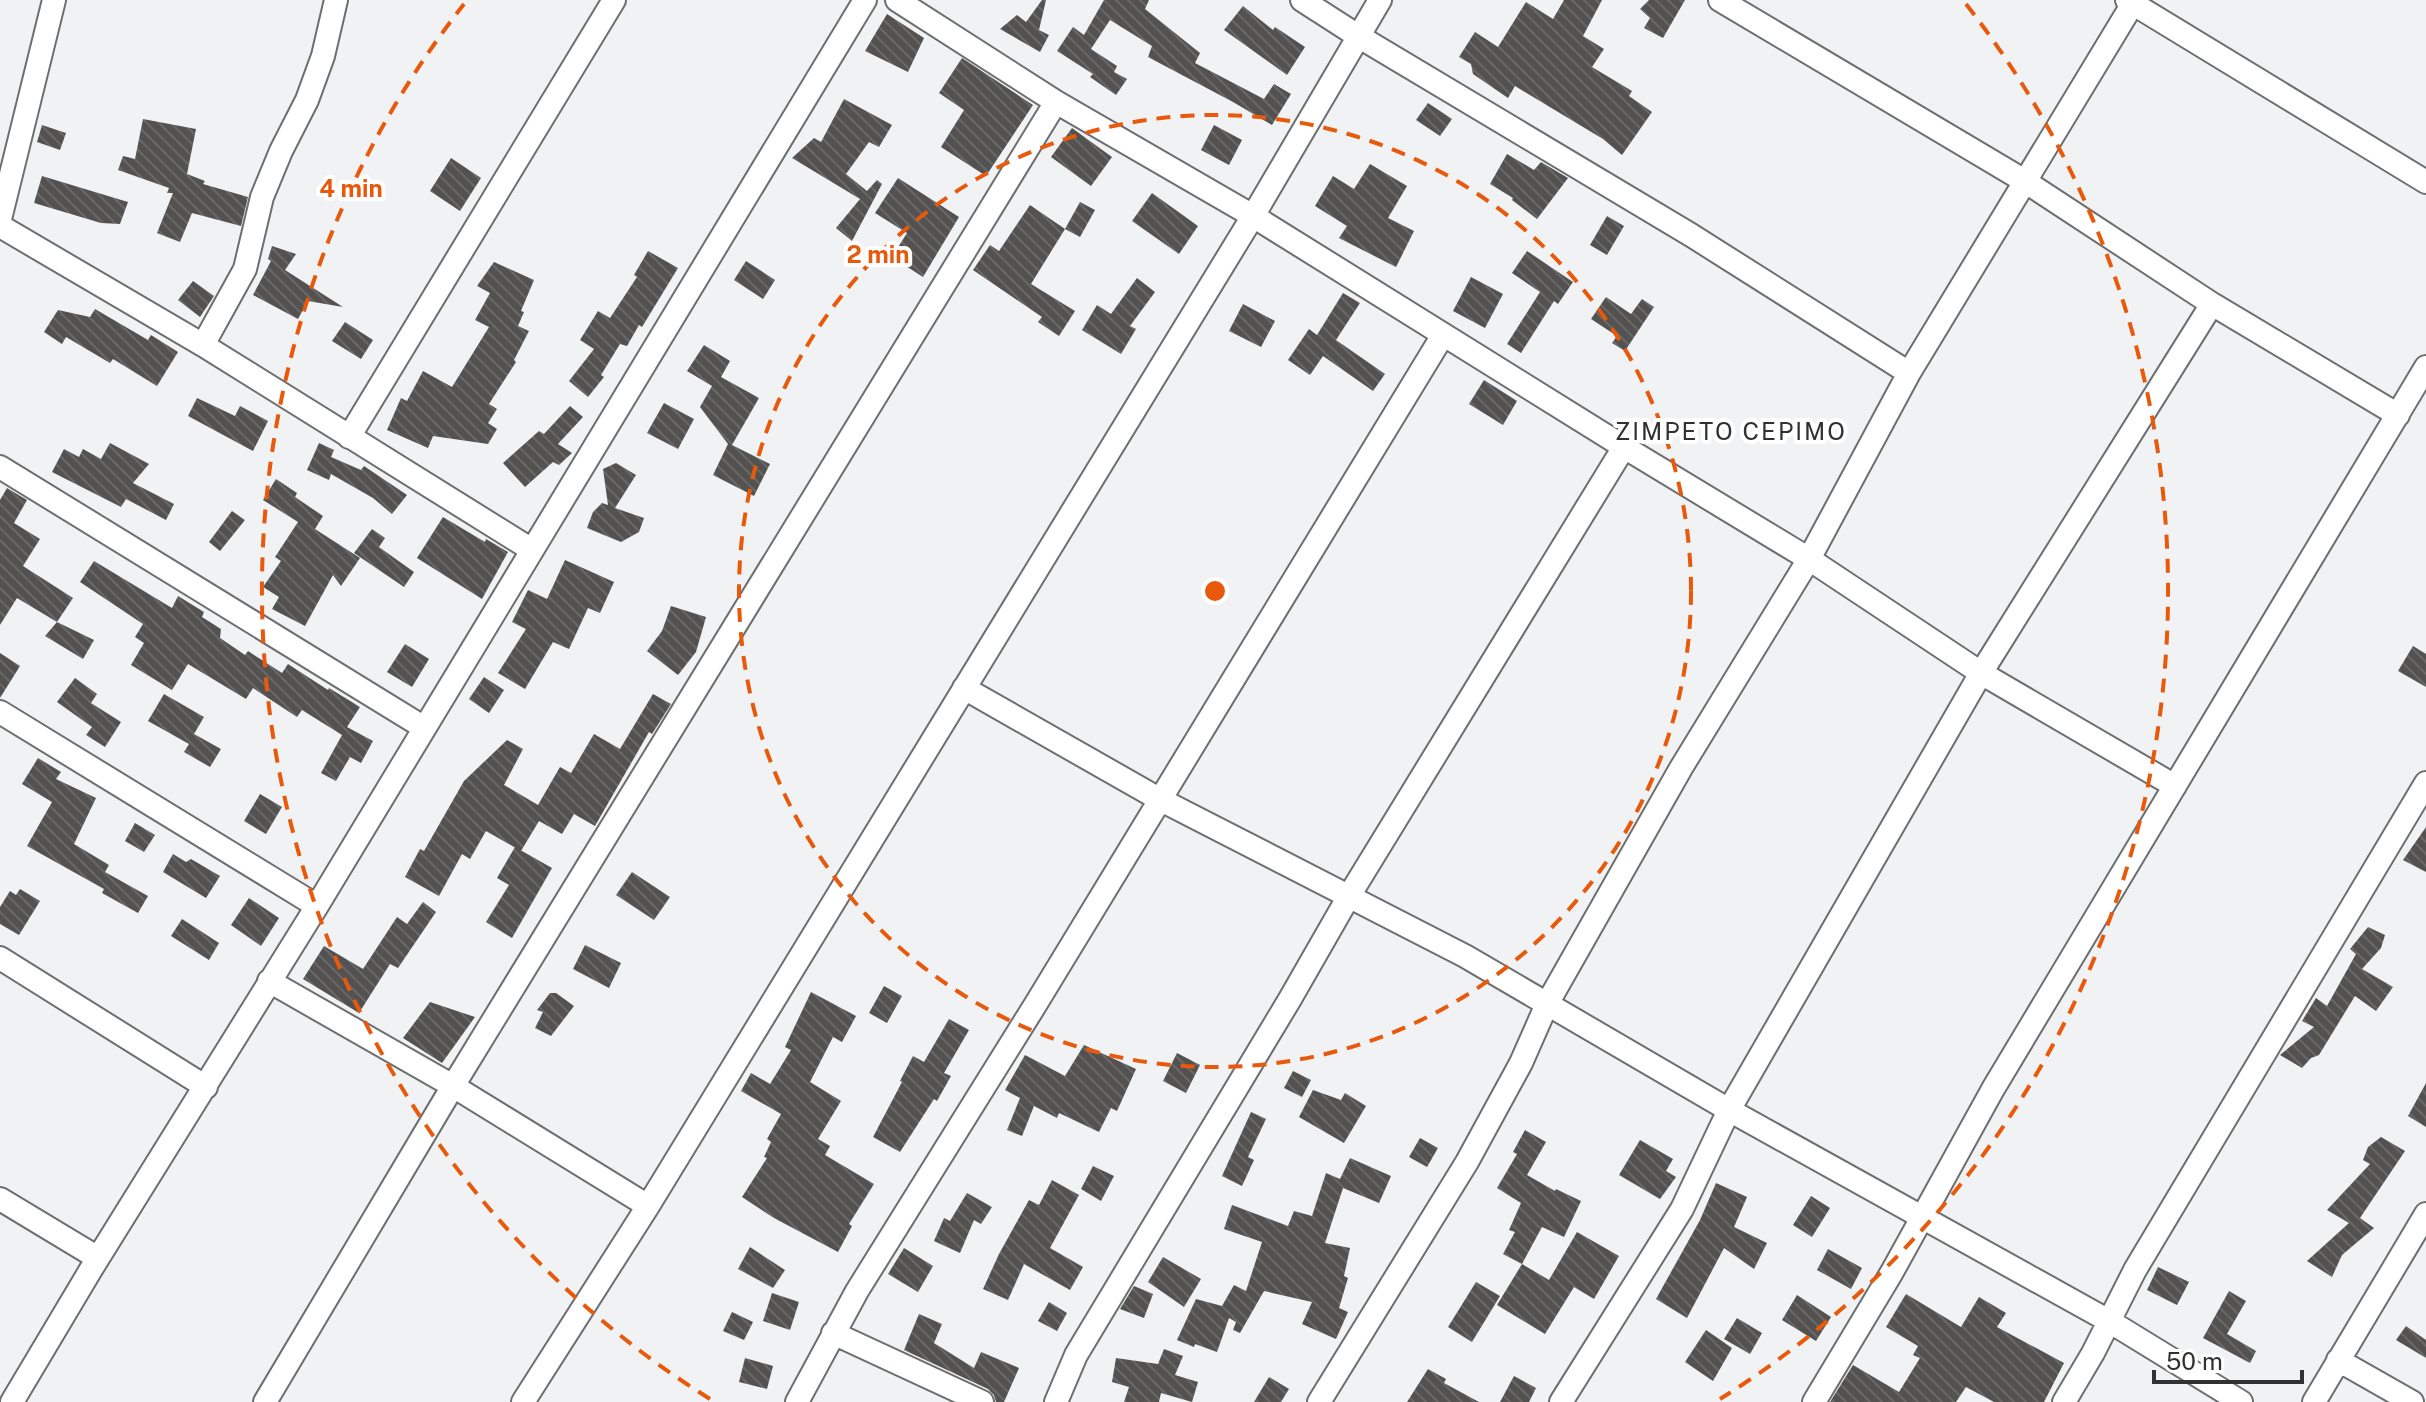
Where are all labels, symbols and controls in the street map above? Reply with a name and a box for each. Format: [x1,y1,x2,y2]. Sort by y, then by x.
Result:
text: 4 min [319,174,383,202]
text: 2 min [847,240,909,268]
district label: ZIMPETO CEPIMO [1615,417,1847,445]
centre of rings [1201,577,1229,605]
scale bar [2154,1334,2302,1384]
text: 50 m [2166,1347,2223,1375]

